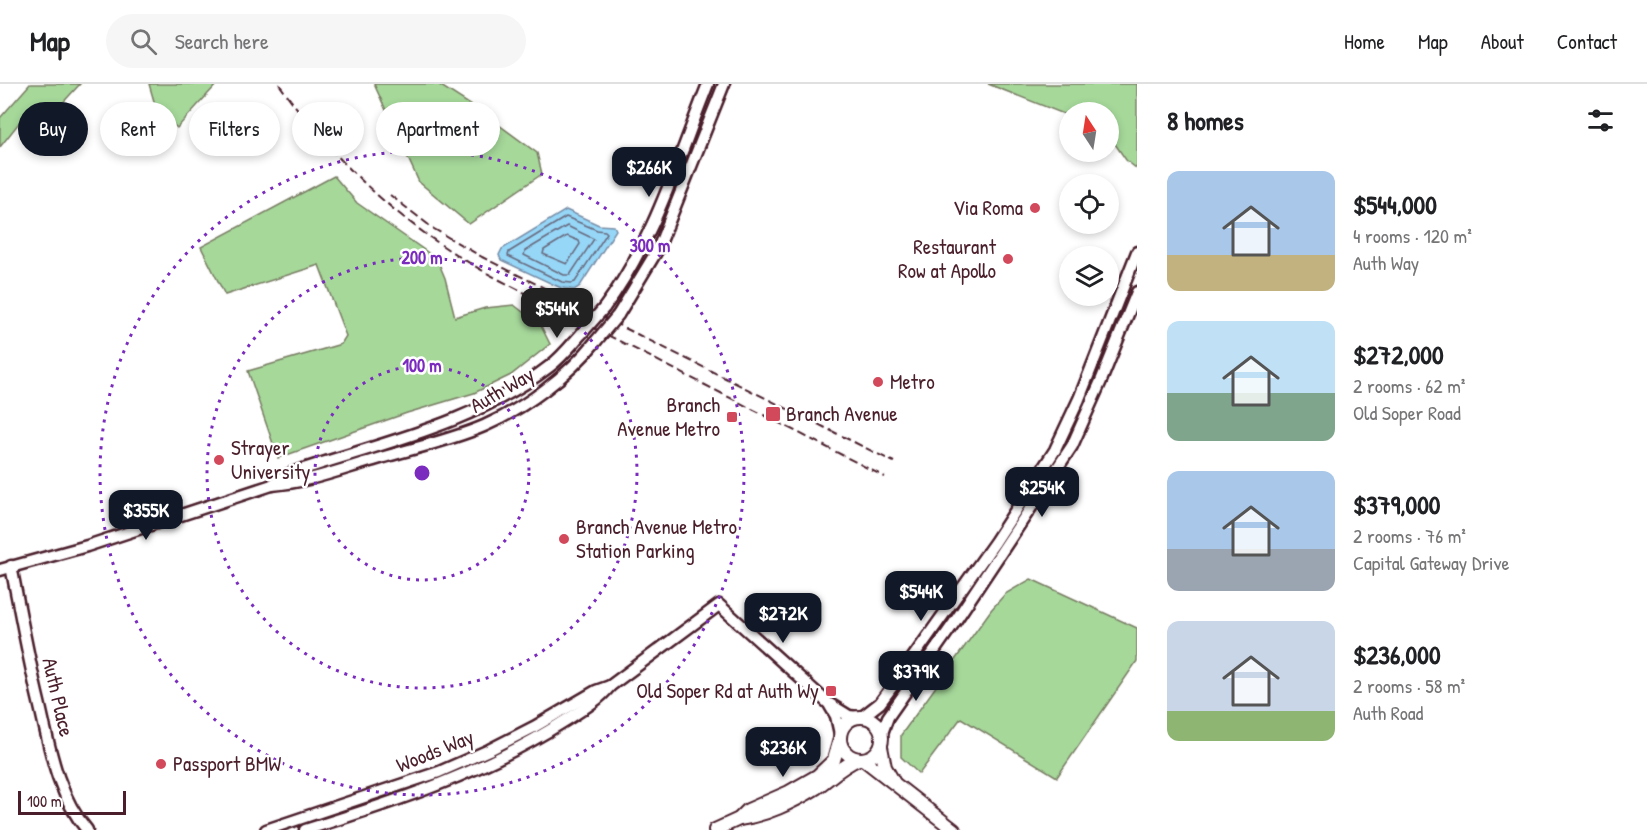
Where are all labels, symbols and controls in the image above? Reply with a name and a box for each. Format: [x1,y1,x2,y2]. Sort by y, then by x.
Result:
search box [106,14,526,68]
text: Map [30,22,70,60]
icon: search [127,25,160,58]
text: Search here [175,26,269,56]
text: Home [1344,27,1385,56]
text: Map [1418,27,1448,56]
text: About [1481,27,1524,56]
text: Contact [1557,27,1617,56]
chip: Buy [18,102,88,156]
chip: Rent [100,102,177,156]
chip: Filters [189,102,280,156]
chip: New [292,102,364,156]
chip: Apartment [376,102,500,156]
north arrow [1059,102,1119,162]
map controls [1059,102,1119,306]
text: 8 homes [1167,103,1244,138]
icon: filters [1584,104,1617,137]
pin: $266K [607,147,691,198]
text: $266K [626,153,672,180]
button: locate [1059,174,1119,234]
text: $544,000 [1353,187,1437,222]
place label: Via Roma [953,193,1023,222]
icon: home [1215,195,1287,267]
marker: Via Roma [1028,201,1042,215]
text: 4 rooms · 120 m² [1353,222,1472,249]
place label: Restaurant Row at Apollo [898,232,997,285]
text: 300 m [630,233,670,258]
text: 200 m [402,245,442,270]
button: layers [1059,246,1119,306]
text: Auth Way [1353,249,1419,276]
marker: Restaurant Row at Apollo [1001,252,1015,266]
pin: $544K [515,288,599,339]
text: $544K [535,294,579,321]
text: $272,000 [1353,337,1444,372]
icon: home [1215,345,1287,417]
text: 100 m [402,353,442,378]
street label: Auth Way [464,360,539,420]
place label: Metro [890,367,935,396]
text: 2 rooms · 62 m² [1353,372,1465,399]
marker: Metro [871,375,885,389]
place label: Branch Avenue Metro [617,390,720,443]
place label: Branch Avenue [786,399,898,428]
text: Old Soper Road [1353,399,1461,426]
marker: Branch Avenue [764,405,782,423]
marker: Branch Avenue Metro [725,410,739,424]
place label: Strayer University [231,433,311,486]
marker: Strayer University [212,453,226,467]
centre of rings [412,463,432,483]
pin: $254K [1000,467,1084,518]
text: $254K [1019,473,1065,500]
text: $379,000 [1353,487,1440,522]
pin: $355K [104,490,188,541]
icon: home [1215,495,1287,567]
text: $355K [123,496,169,523]
place label: Branch Avenue Metro Station Parking [576,512,737,565]
text: 2 rooms · 76 m² [1353,522,1466,549]
marker: Branch Avenue Metro Station Parking [557,532,571,546]
text: Capital Gateway Drive [1353,549,1510,576]
pin: $544K [879,571,963,622]
text: $544K [899,577,943,604]
pin: $272K [741,593,825,644]
text: $272K [758,599,808,626]
text: $236,000 [1353,637,1441,672]
icon: home [1215,645,1287,717]
pin: $379K [874,651,958,702]
street label: Auth Place [35,655,82,739]
text: $379K [893,657,939,684]
text: 2 rooms · 58 m² [1353,672,1465,699]
place label: Old Soper Rd at Auth Wy [636,676,819,705]
marker: Old Soper Rd at Auth Wy [824,684,838,698]
text: Auth Road [1353,699,1423,726]
street label: Woods Way [392,722,478,779]
pin: $236K [741,727,825,778]
text: $236K [760,733,806,760]
place label: Passport BMW [173,749,281,778]
marker: Passport BMW [154,757,168,771]
scale bar [18,788,126,816]
text: 100 m [27,790,62,812]

